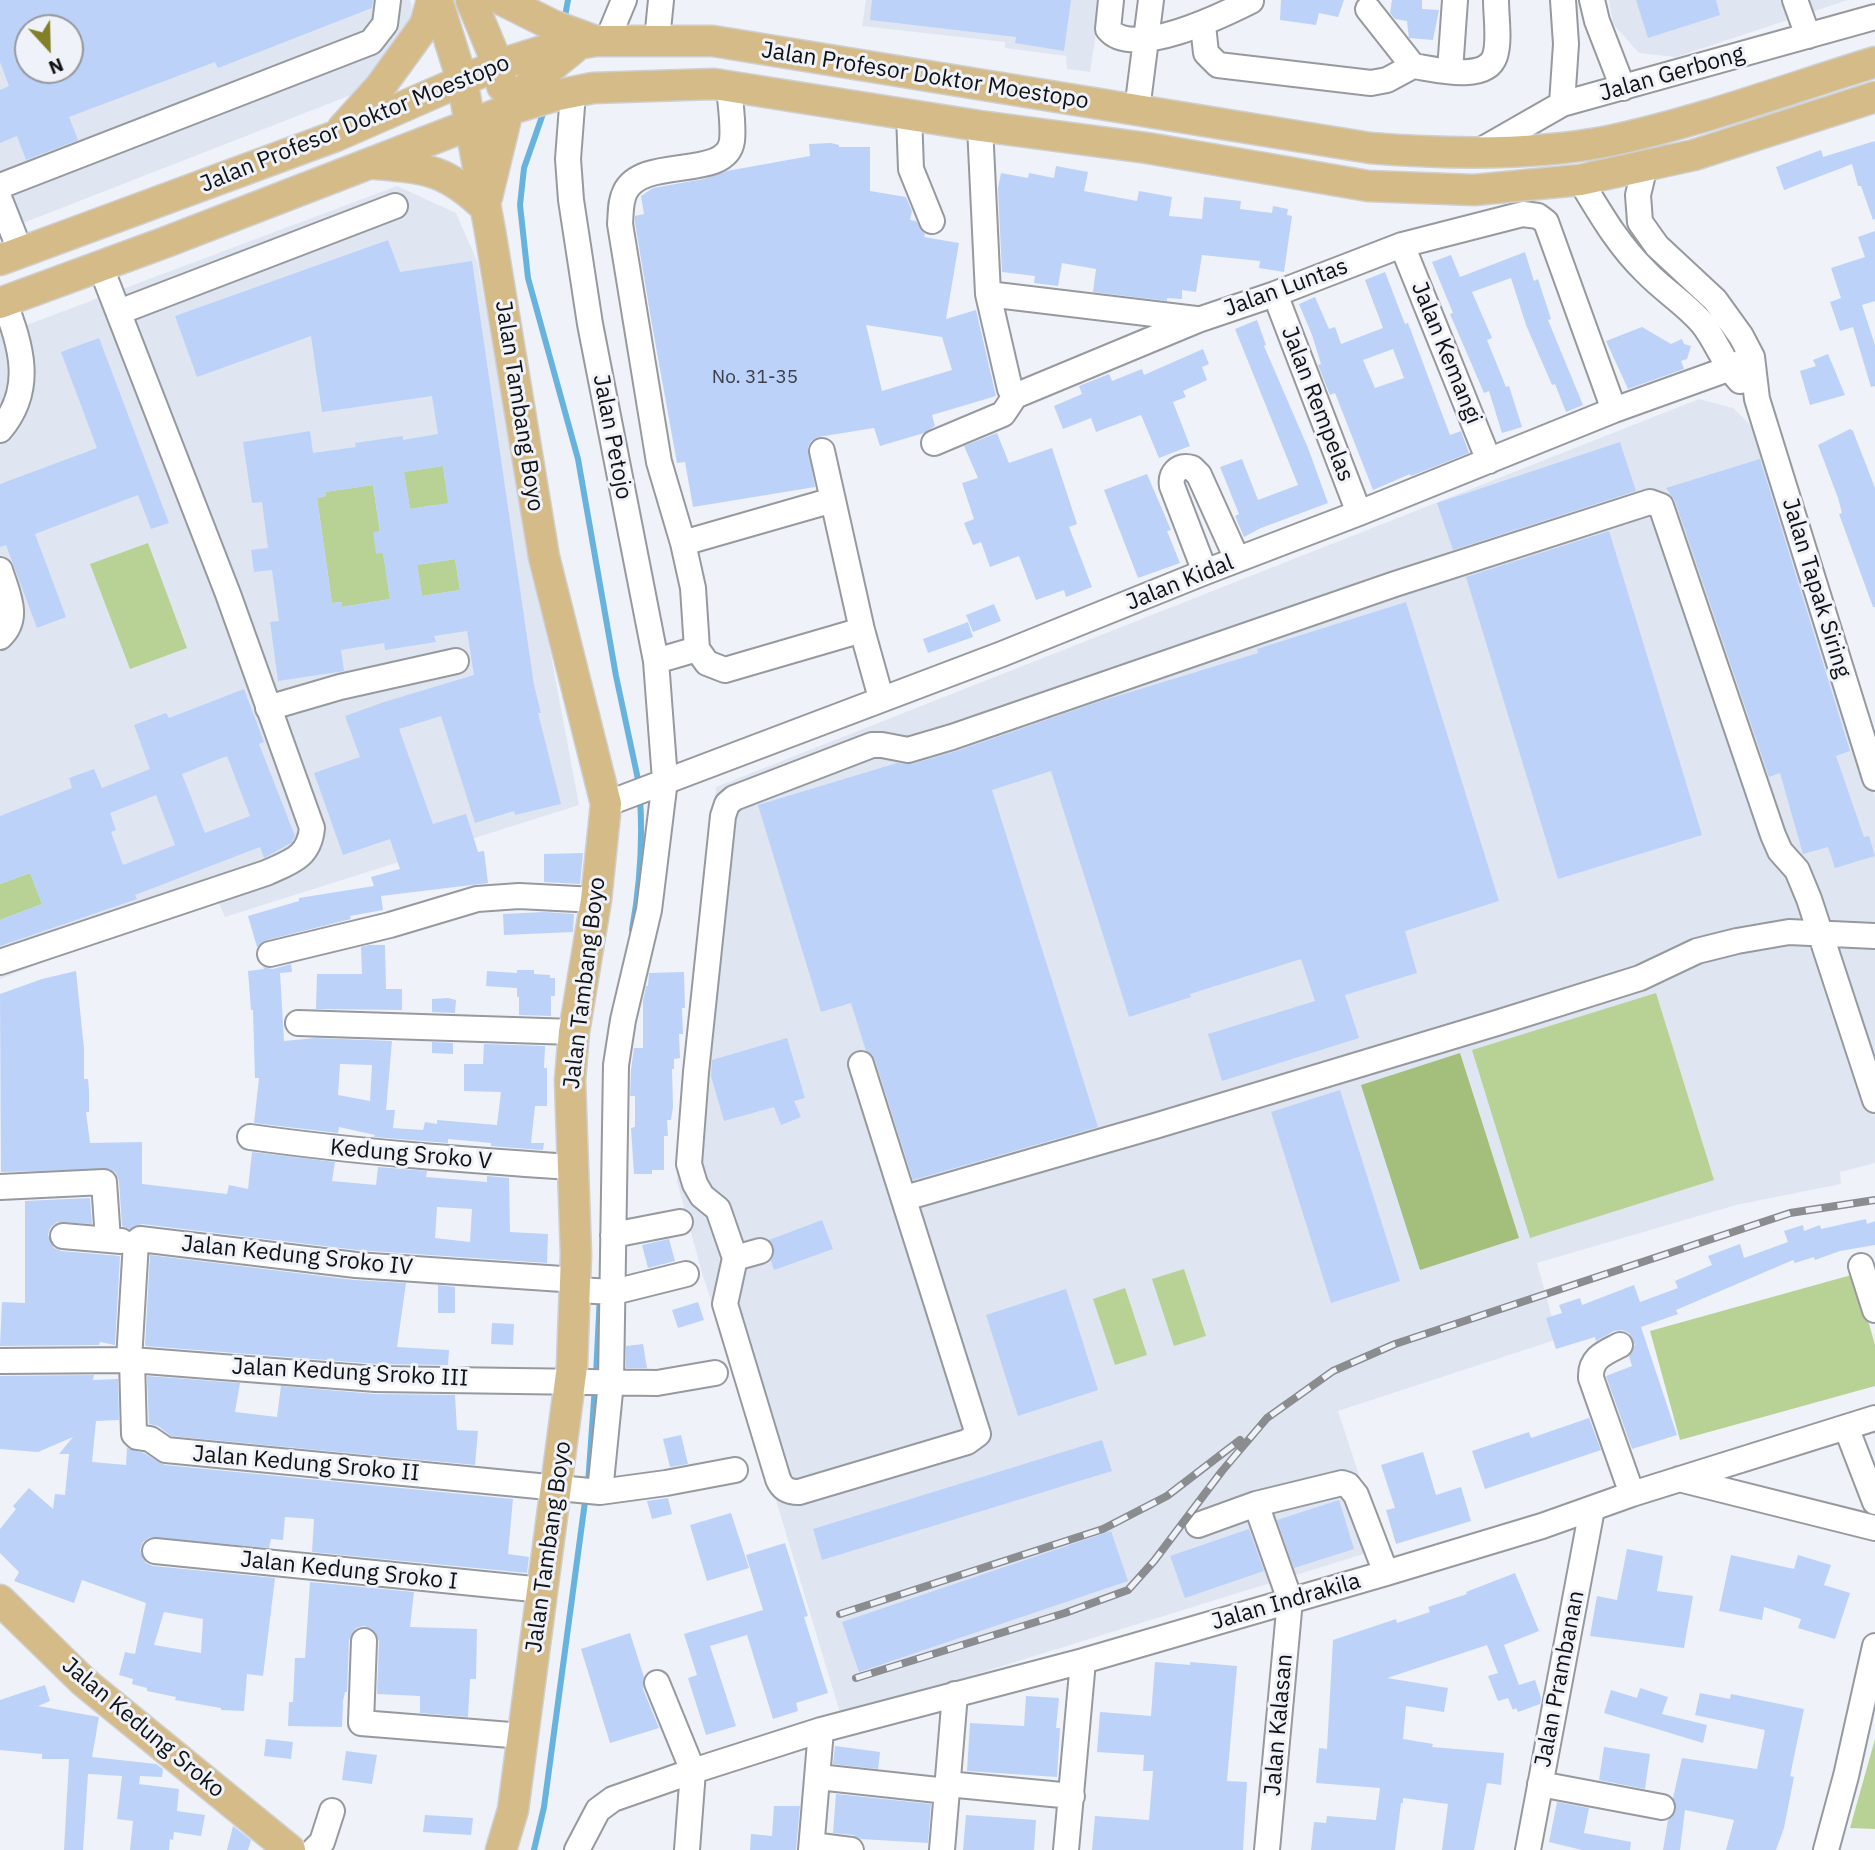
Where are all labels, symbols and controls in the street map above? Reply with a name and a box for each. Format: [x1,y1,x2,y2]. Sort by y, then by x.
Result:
north arrow [14,14,84,84]
street label: Jalan Profesor Doktor Moestopo [759,36,1091,116]
street label: Jalan Gerbong [1596,40,1748,108]
street label: Jalan Profesor Doktor Moestopo [196,49,514,199]
text: N [45,53,67,80]
street label: Jalan Luntas [1220,253,1352,323]
street label: Jalan Kemangi [1405,278,1487,428]
street label: Jalan Tambang Boyo [489,299,549,513]
street label: Jalan Rempelas [1275,323,1359,485]
house number: No. 31-35 [712,367,798,389]
street label: Jalan Petojo [586,372,638,502]
street label: Jalan Tapak Siring [1776,495,1856,681]
street label: Jalan Kidal [1122,549,1238,617]
street label: Jalan Tambang Boyo [558,875,612,1091]
street label: Kedung Sroko V [329,1134,493,1176]
street label: Jalan Kedung Sroko IV [180,1230,414,1282]
street label: Jalan Kedung Sroko III [231,1353,469,1393]
street label: Jalan Kedung Sroko II [191,1440,421,1488]
street label: Jalan Tambang Boyo [520,1440,578,1654]
street label: Jalan Kedung Sroko I [239,1546,459,1596]
street label: Jalan Indrakila [1208,1568,1364,1636]
street label: Jalan Prambanan [1529,1588,1591,1770]
street label: Jalan Kedung Sroko [56,1652,230,1804]
street label: Jalan Kalasan [1259,1653,1299,1797]

